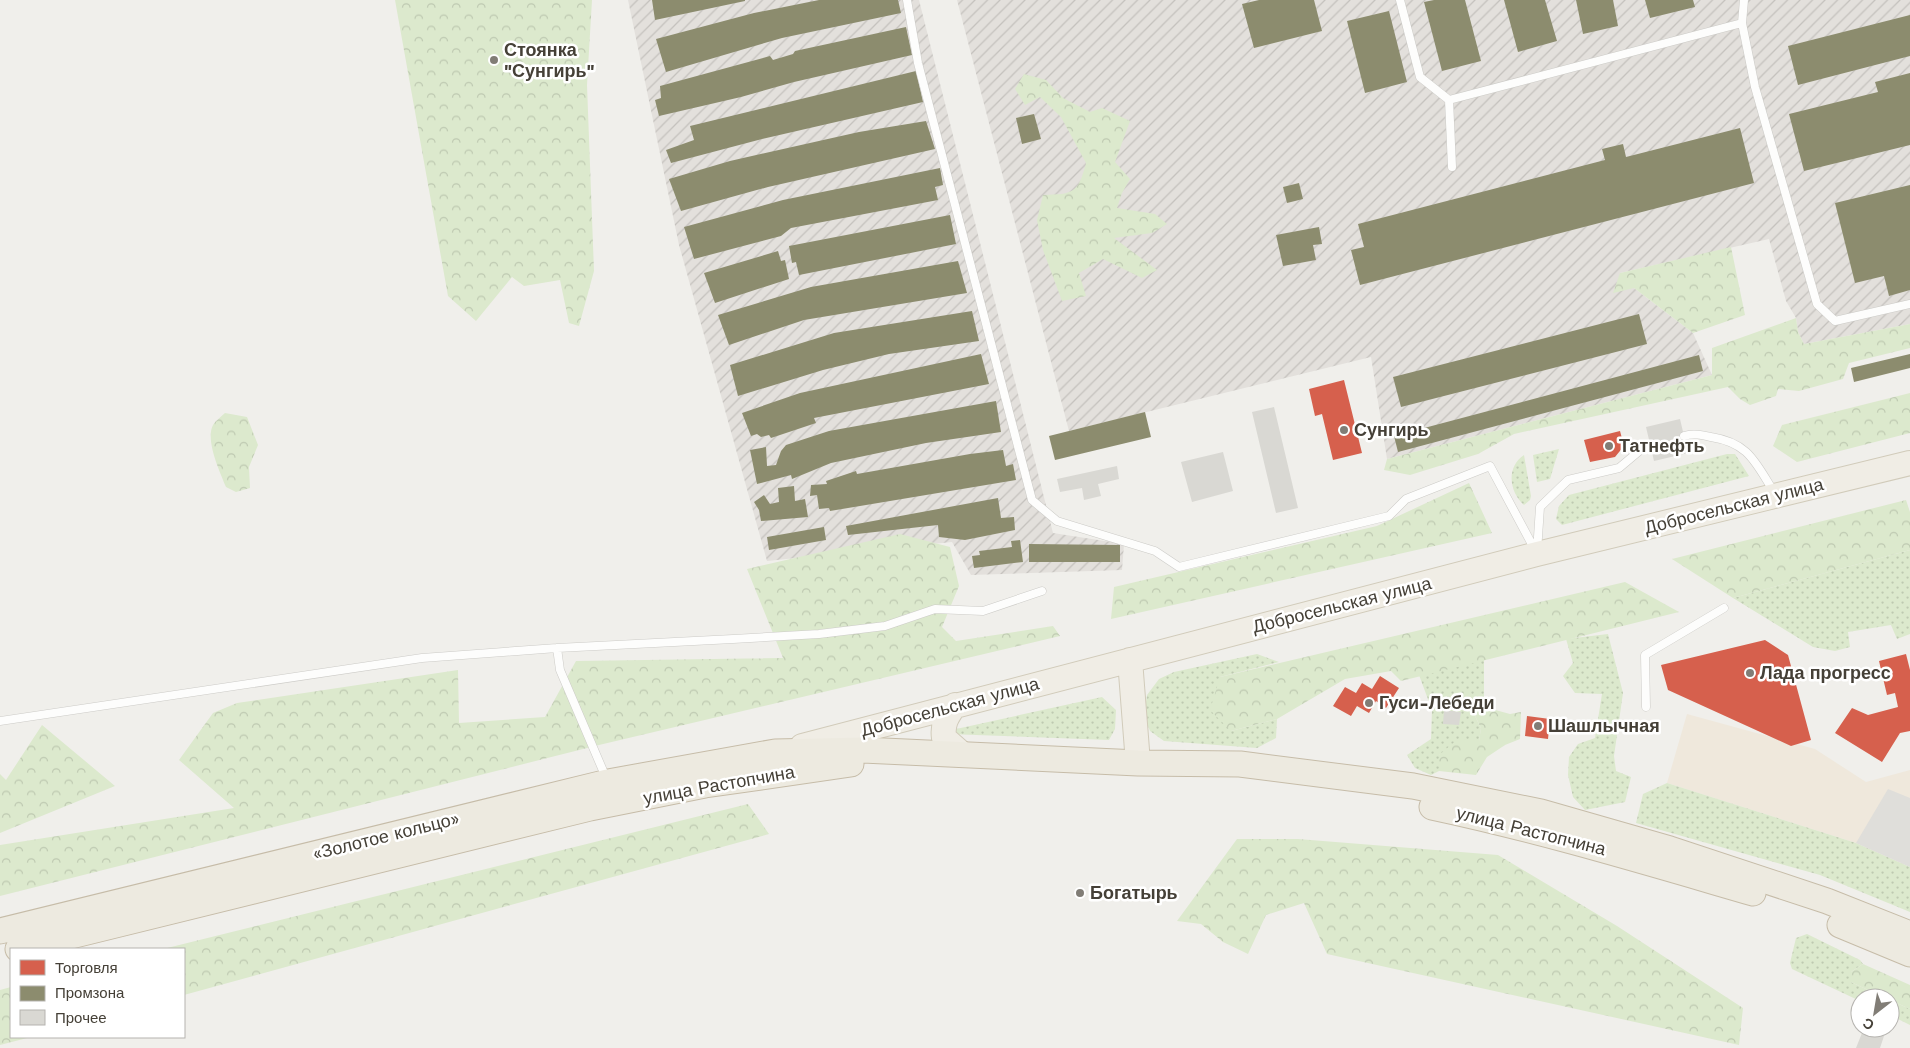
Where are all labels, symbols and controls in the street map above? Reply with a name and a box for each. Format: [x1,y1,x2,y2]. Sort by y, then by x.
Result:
place label: Стоянка "Сунгирь" [504,39,595,81]
marker: Стоянка "Сунгирь" [488,54,500,66]
place label: Сунгирь [1354,419,1429,440]
marker: Сунгирь [1338,424,1350,436]
place label: Татнефть [1619,435,1705,456]
marker: Татнефть [1603,440,1615,452]
street label: Добросельская улица [1642,473,1826,538]
street label: Добросельская улица [1250,572,1434,637]
place label: Лада прогресс [1760,662,1891,683]
marker: Лада прогресс [1744,667,1756,679]
street label: Добросельская улица [858,672,1042,740]
place label: Гуси-Лебеди [1379,692,1495,713]
marker: Гуси-Лебеди [1363,697,1375,709]
place label: Шашлычная [1548,715,1660,736]
marker: Шашлычная [1532,720,1544,732]
street label: улица Растопчина [642,761,797,808]
street label: улица Растопчина [1454,802,1609,859]
street label: «Золотое кольцо» [310,807,461,864]
place label: Богатырь [1090,882,1178,903]
marker: Богатырь [1074,887,1086,899]
legend [10,948,185,1038]
text: Торговля [55,959,118,977]
text: Промзона [55,984,125,1002]
north arrow [1850,988,1900,1038]
text: Прочее [55,1009,107,1027]
text: С [1860,1015,1877,1034]

